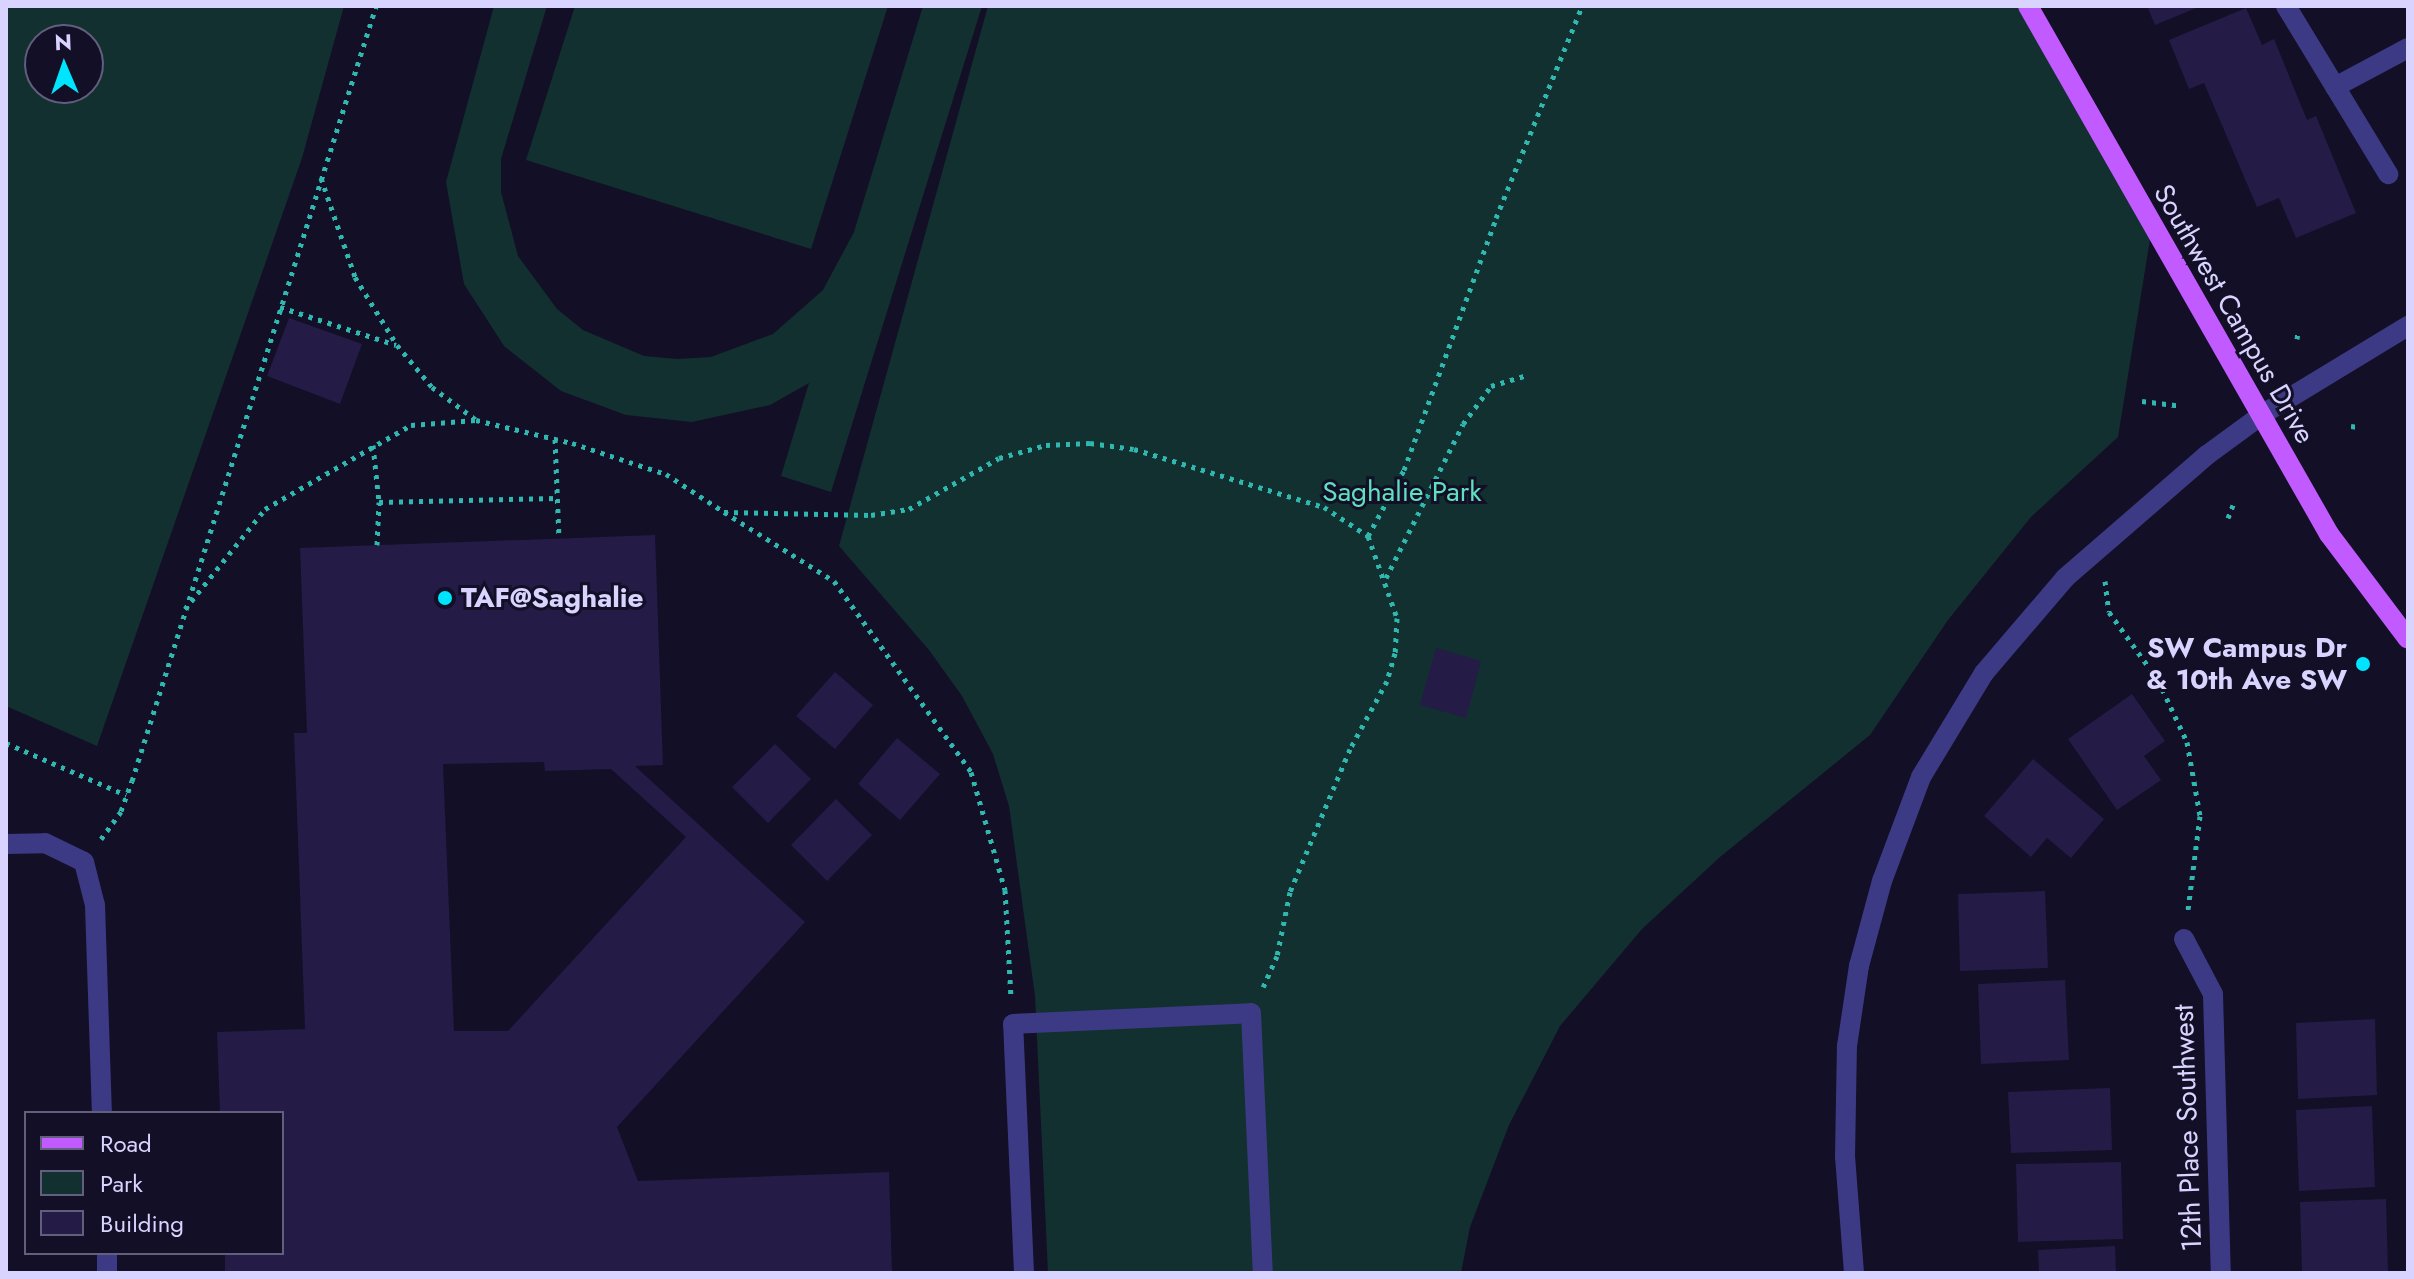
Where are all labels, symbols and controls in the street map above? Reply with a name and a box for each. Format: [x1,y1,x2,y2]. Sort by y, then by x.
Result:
north arrow [24,24,104,104]
text: N [54,26,73,58]
street label: Southwest Campus Drive [2146,179,2322,449]
park label: Saghalie Park [1322,475,1482,509]
place label: TAF@Saghalie [461,581,644,615]
marker: TAF@Saghalie [436,589,454,607]
place label: SW Campus Dr & 10th Ave SW [2146,631,2347,697]
marker: SW Campus Dr & 10th Ave SW [2354,655,2372,673]
street label: 12th Place Southwest [2167,1004,2209,1252]
legend [24,1111,284,1255]
text: Road [100,1126,152,1161]
text: Park [100,1166,143,1201]
text: Building [100,1206,184,1241]

